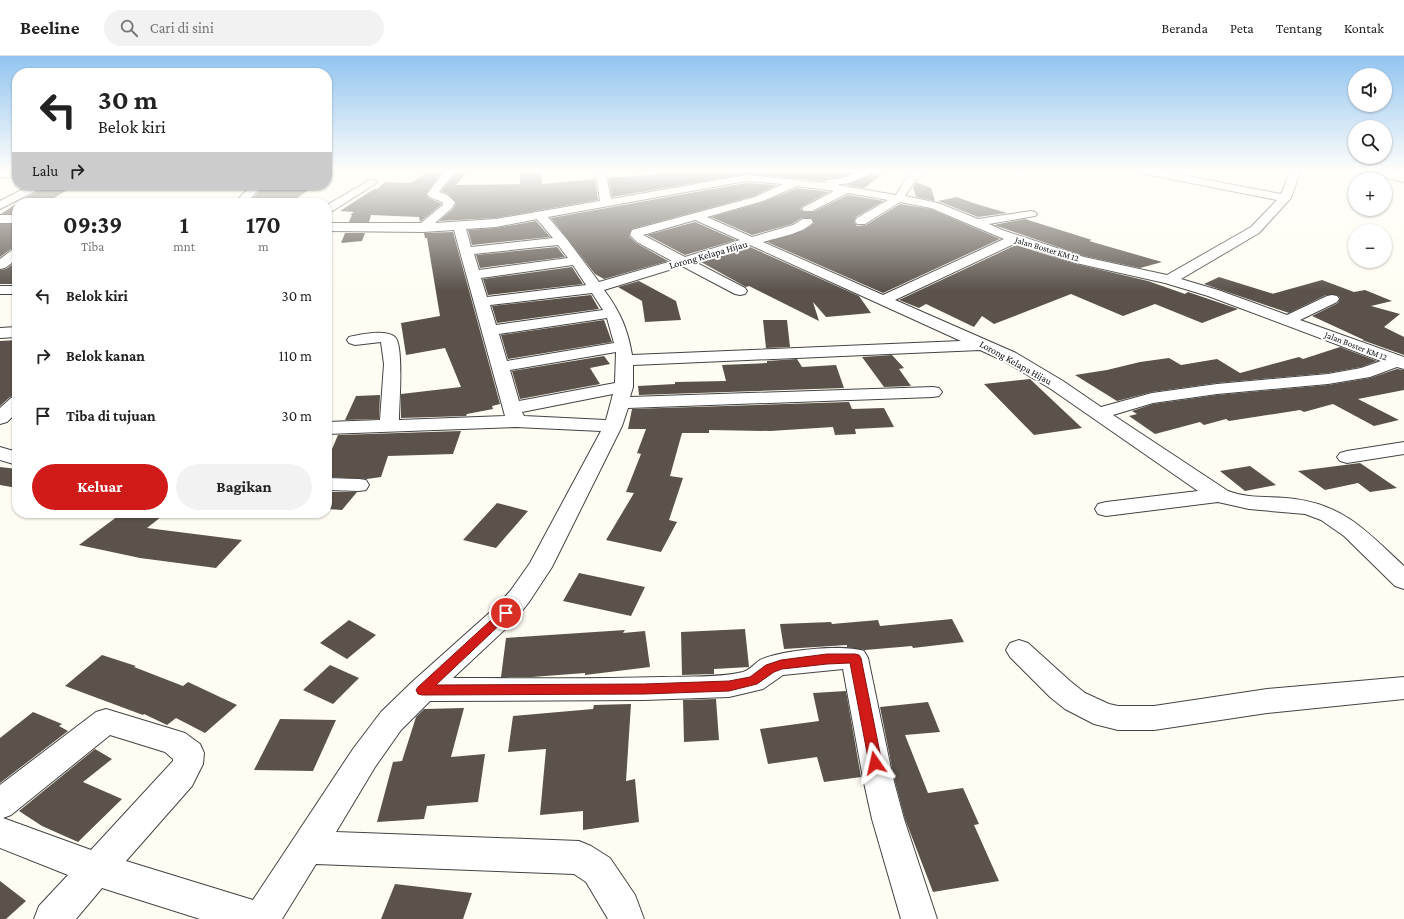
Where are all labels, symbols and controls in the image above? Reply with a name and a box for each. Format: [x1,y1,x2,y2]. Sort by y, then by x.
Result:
search box [104,10,384,46]
text: Beeline [20,17,80,38]
icon: search [118,17,140,39]
text: Cari di sini [150,20,214,36]
text: Beranda [1162,20,1208,36]
text: Peta [1230,20,1254,36]
text: Tentang [1276,20,1322,36]
text: Kontak [1344,20,1384,36]
map controls [1348,68,1392,268]
button: sound [1348,68,1392,112]
icon: left [32,84,84,136]
text: 30 m [98,84,158,115]
text: Belok kiri [98,117,166,137]
button: search [1348,120,1392,164]
icon: right [66,160,88,182]
text: Lalu [32,163,58,179]
button: + [1348,172,1392,216]
text: 09:39 [63,211,122,238]
text: 1 [180,211,189,238]
text: 170 [246,211,281,238]
button: − [1348,224,1392,268]
street label: Jalan Boster KM 12 [1013,234,1080,263]
street label: Lorong Kelapa Hijau [668,238,750,272]
text: Tiba [81,239,104,254]
text: mnt [173,239,195,254]
text: m [258,239,269,254]
icon: left [32,285,54,307]
text: Belok kiri [66,288,128,304]
text: 30 m [282,288,312,304]
street label: Jalan Boster KM 12 [1322,329,1389,363]
street label: Lorong Kelapa Hijau [977,338,1054,388]
icon: right [32,345,54,367]
text: Belok kanan [66,348,145,364]
text: 110 m [279,348,312,364]
icon: arrive [32,405,54,427]
text: Tiba di tujuan [66,408,156,424]
text: 30 m [282,408,312,424]
button: Keluar [32,464,168,510]
button: Bagikan [176,464,312,510]
pin [489,596,523,630]
icon: arrive [495,602,517,624]
position arrow [854,742,896,784]

